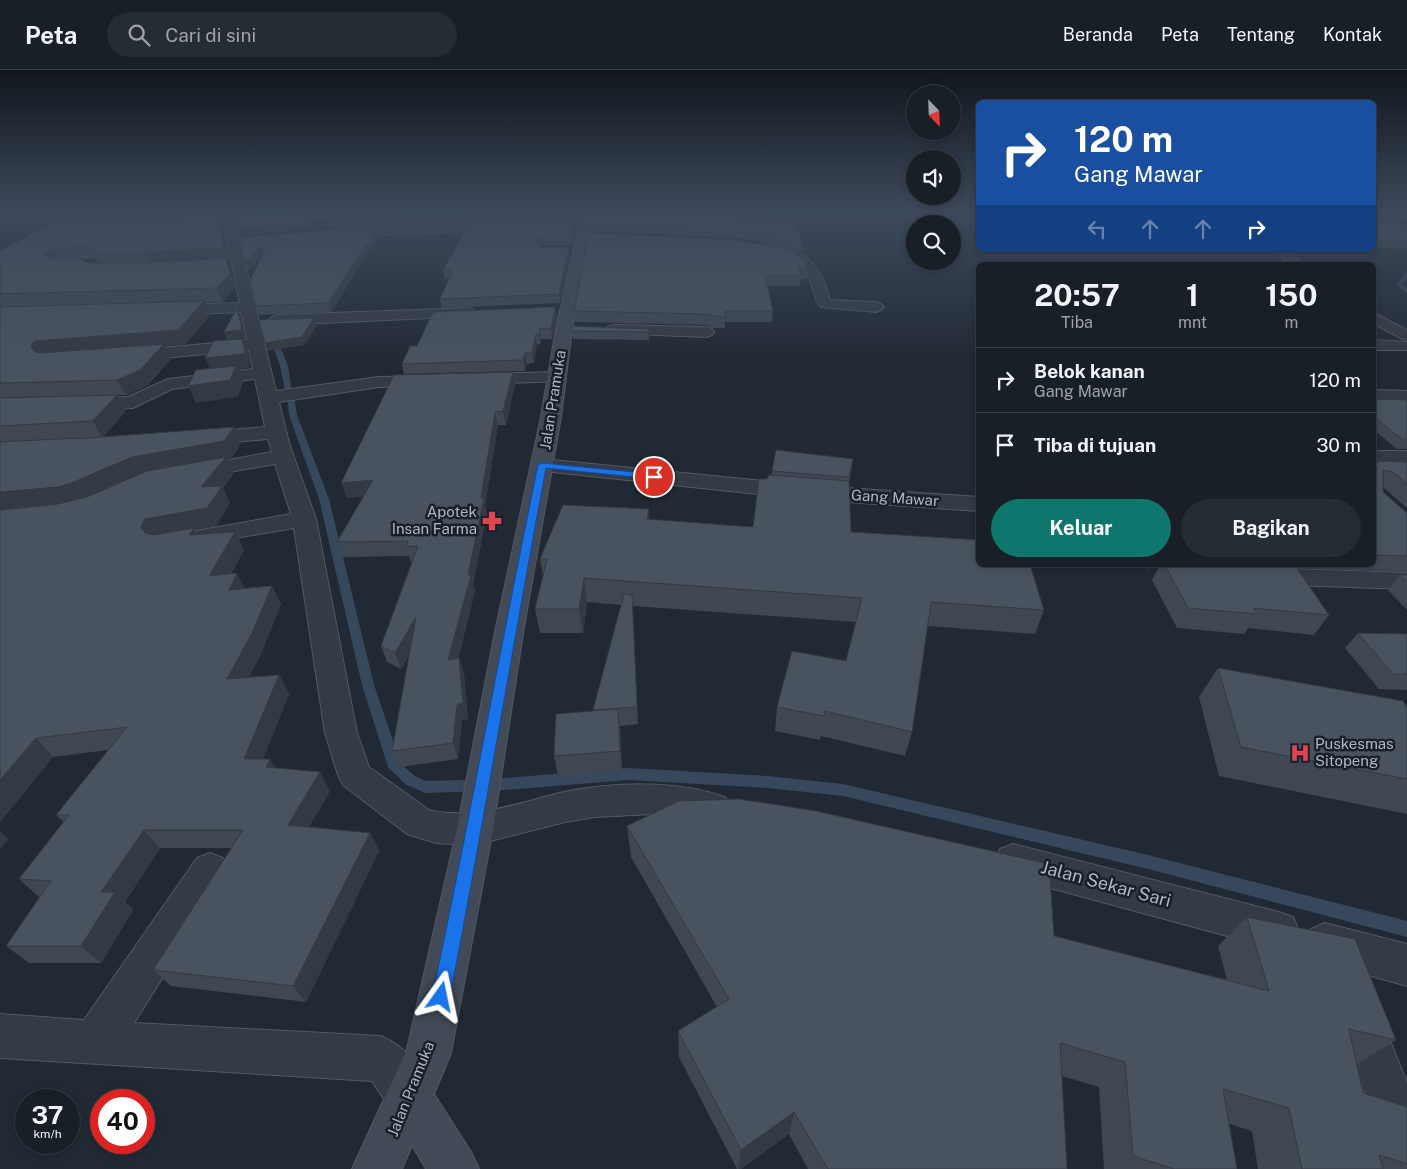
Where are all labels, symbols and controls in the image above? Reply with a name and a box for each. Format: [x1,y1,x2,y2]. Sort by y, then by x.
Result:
search box [107,12,457,57]
text: Peta [25,21,77,49]
icon: search [125,21,153,49]
text: Cari di sini [165,24,256,46]
text: Beranda [1063,24,1133,45]
text: Peta [1161,24,1199,45]
text: Tentang [1227,24,1295,45]
text: Kontak [1323,24,1382,45]
north arrow [906,85,961,140]
map controls [906,85,961,270]
text: 120 m [1074,119,1173,160]
icon: right [991,120,1056,185]
button: sound [906,150,961,205]
text: Gang Mawar [1074,161,1203,187]
button: search [906,215,961,270]
icon: left [1083,215,1111,243]
icon: ahead [1136,215,1164,243]
icon: ahead [1189,215,1217,243]
icon: right [1242,215,1270,243]
text: 20:57 [1034,277,1120,313]
text: 1 [1186,277,1199,313]
text: 150 [1265,277,1318,313]
text: Tiba [1061,313,1093,332]
text: mnt [1178,313,1207,332]
text: m [1285,313,1298,332]
street label: Jalan Pramuka [536,349,569,451]
text: Belok kanan [1034,360,1145,382]
icon: right [991,366,1019,394]
text: 120 m [1309,369,1361,391]
text: Gang Mawar [1034,382,1128,401]
icon: arrive [991,431,1019,459]
text: Tiba di tujuan [1034,434,1156,456]
text: 30 m [1316,434,1361,456]
pin [633,456,675,498]
icon: arrive [640,463,668,491]
street label: Gang Mawar [851,486,940,509]
button: Keluar [991,499,1171,557]
button: Bagikan [1181,499,1361,557]
place label: Apotek Insan Farma [392,503,477,537]
pharmacy icon: Apotek Insan Farma [481,510,503,532]
place label: Puskesmas Sitopeng [1315,735,1394,769]
hospital icon: Puskesmas Sitopeng [1289,742,1311,764]
street label: Jalan Sekar Sari [1039,856,1174,911]
position arrow [414,970,466,1022]
street label: Jalan Pramuka [384,1039,437,1139]
speed limit sign: 40 [90,1089,155,1154]
text: 37 [32,1100,63,1130]
text: km/h [33,1127,62,1141]

